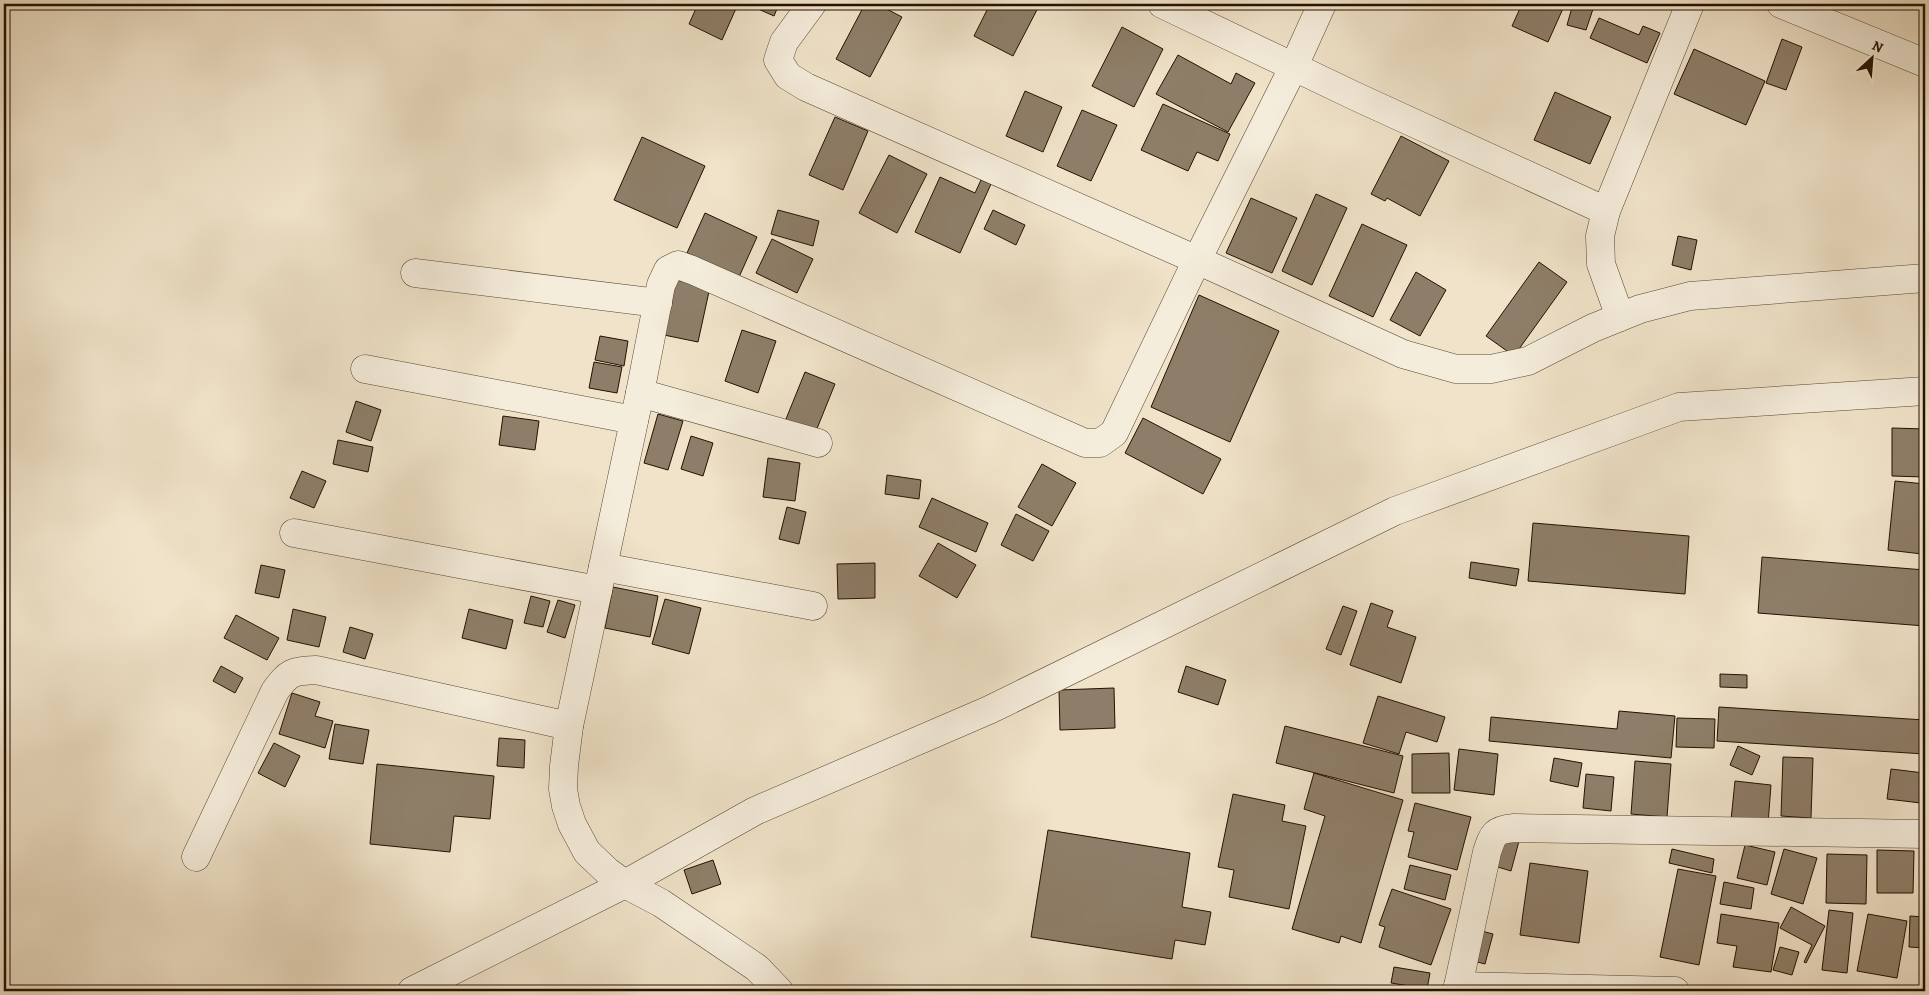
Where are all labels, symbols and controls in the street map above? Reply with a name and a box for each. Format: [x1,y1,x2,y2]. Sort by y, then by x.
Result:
north arrow [1846,32,1896,82]
text: N [1869,36,1886,58]

